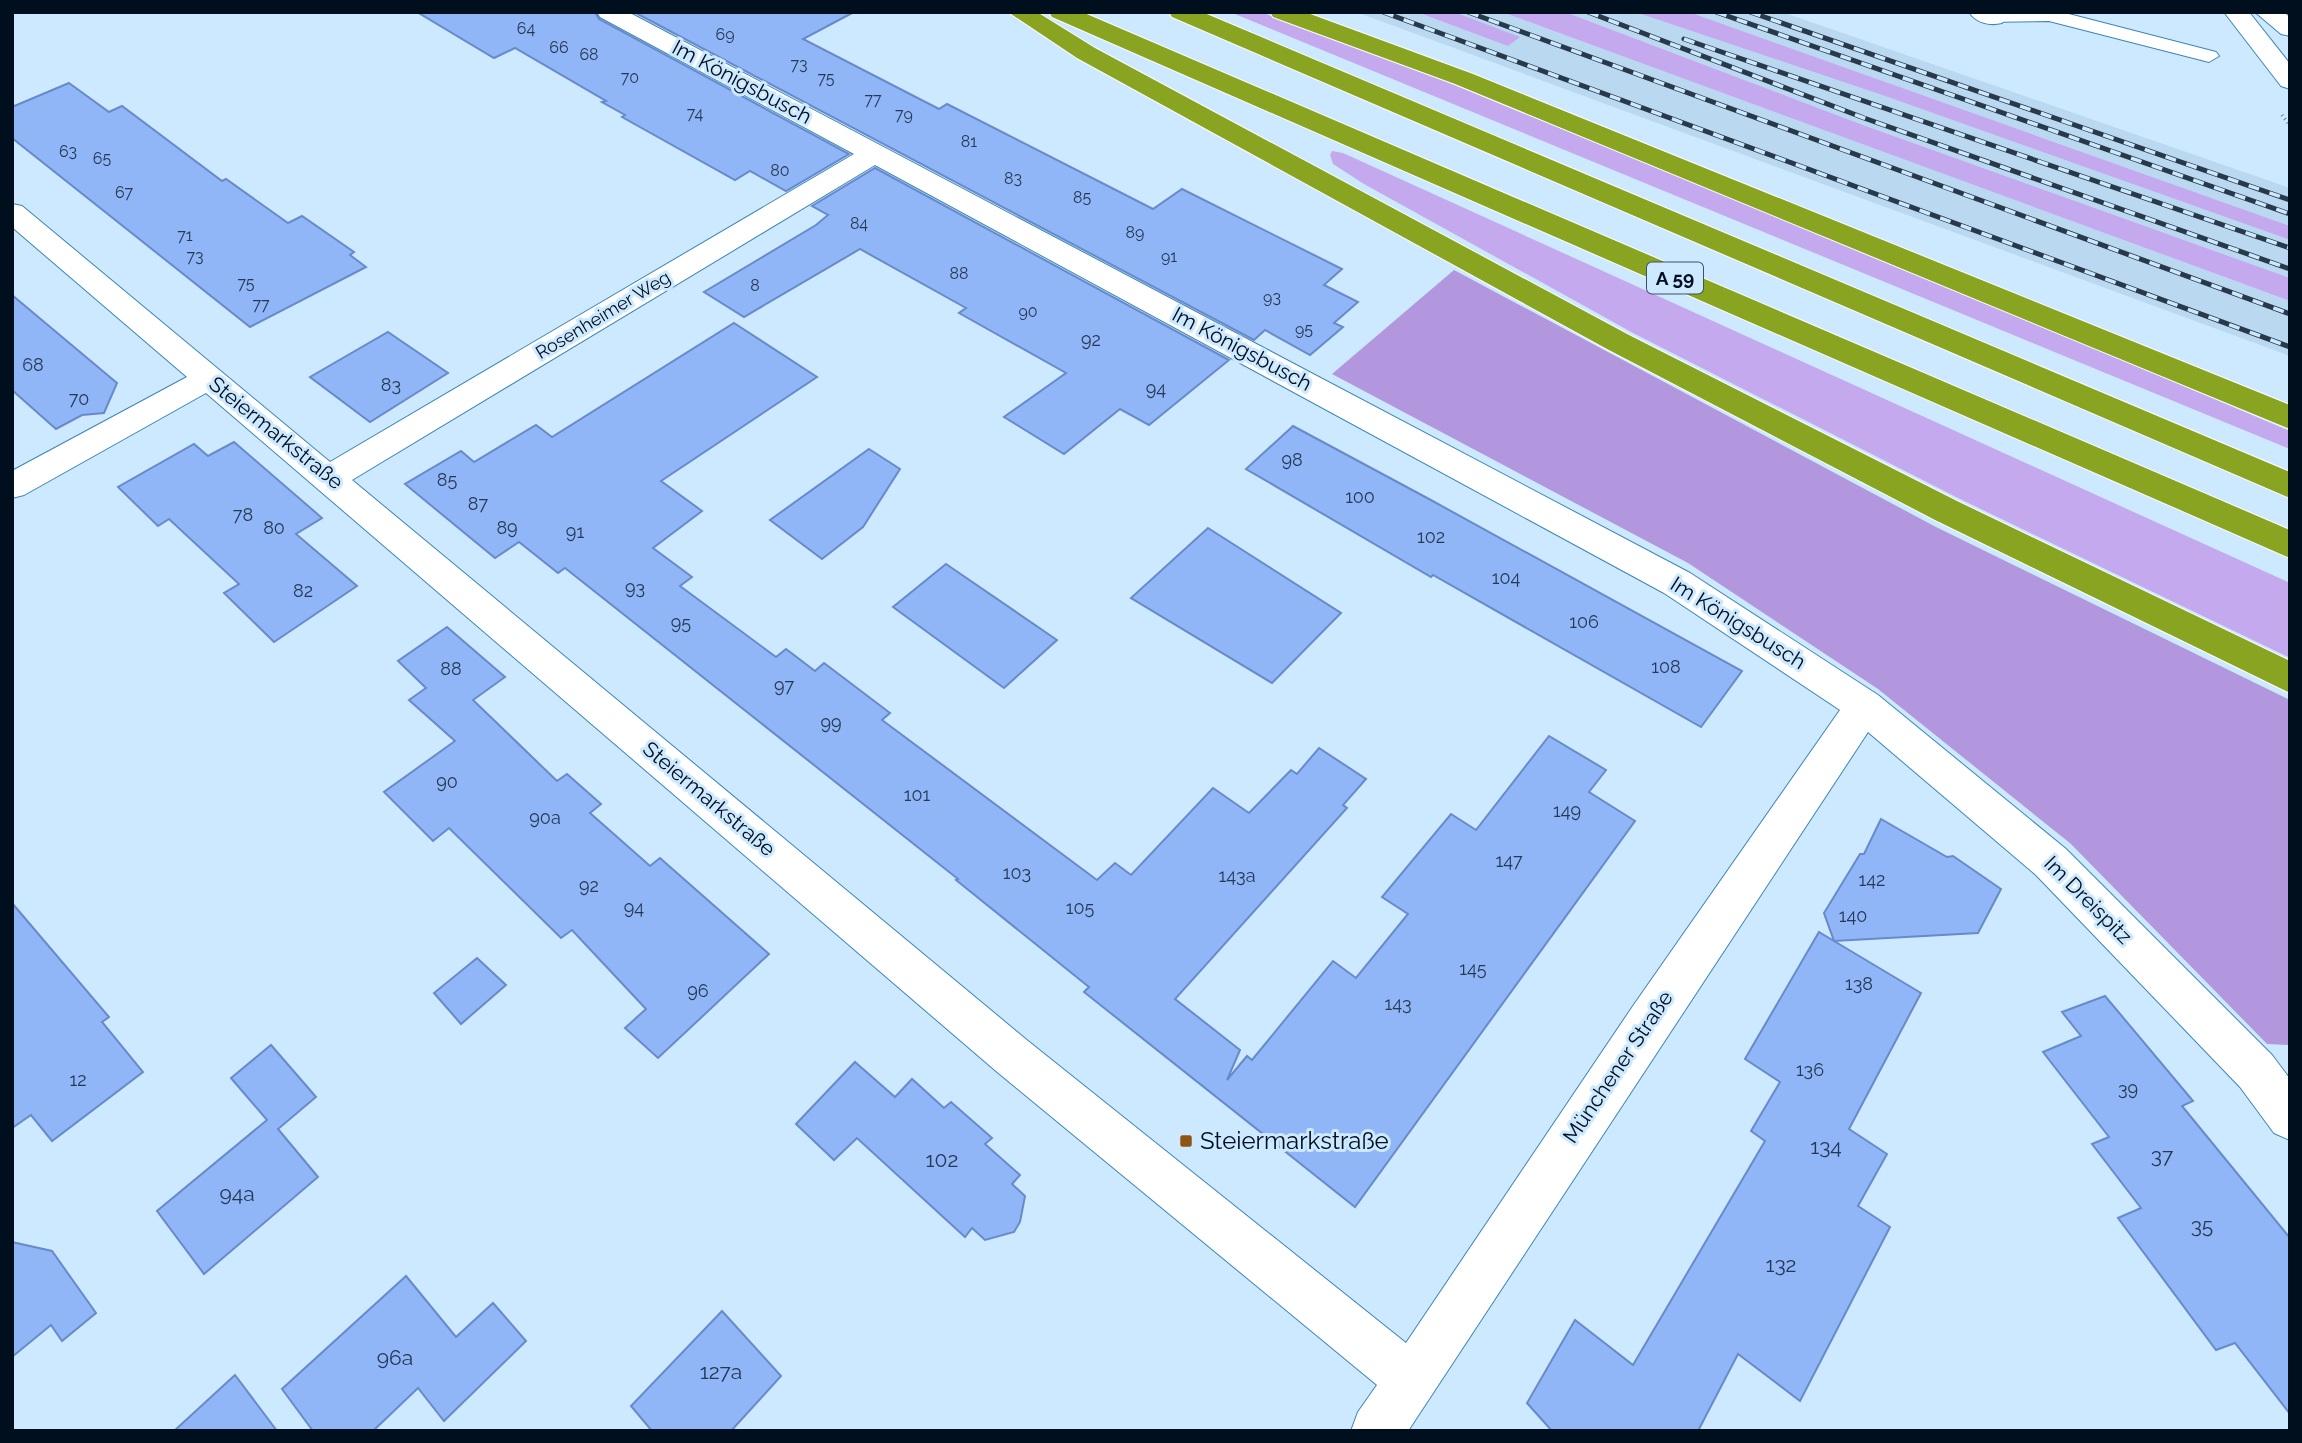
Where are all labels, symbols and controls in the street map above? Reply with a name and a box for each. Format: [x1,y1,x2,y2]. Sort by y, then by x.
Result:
house number: 64 [517,19,535,38]
house number: 69 [715,25,735,44]
street label: Im Königsbusch [668,34,816,129]
house number: 66 [549,38,569,57]
house number: 68 [579,45,599,64]
house number: 73 [790,55,808,74]
house number: 70 [621,68,639,87]
house number: 75 [817,69,835,88]
house number: 77 [864,90,882,109]
house number: 74 [687,104,703,123]
house number: 79 [895,105,913,124]
house number: 81 [961,132,977,151]
house number: 63 [59,142,77,161]
house number: 65 [93,149,111,168]
house number: 80 [770,161,790,180]
house number: 83 [1004,169,1022,188]
house number: 67 [115,183,134,202]
house number: 85 [1073,188,1091,207]
house number: 84 [850,214,868,233]
house number: 89 [1126,223,1144,242]
house number: 71 [177,226,193,245]
house number: 73 [186,247,204,266]
house number: 91 [1161,247,1177,266]
road number: A 59 [1647,262,1703,294]
house number: 88 [950,264,968,283]
street label: Rosenheimer Weg [532,266,674,363]
house number: 75 [237,274,255,293]
house number: 8 [750,276,760,295]
house number: 93 [1263,288,1281,307]
house number: 77 [252,295,270,314]
street label: Im Königsbusch [1168,301,1316,396]
house number: 90 [1018,302,1038,321]
house number: 95 [1295,320,1313,339]
house number: 92 [1081,329,1101,350]
house number: 68 [22,354,44,375]
street label: Steiermarkstraße [204,371,348,494]
house number: 83 [381,374,401,395]
house number: 94 [1146,378,1166,399]
house number: 70 [69,388,89,409]
house number: 98 [1281,449,1303,470]
house number: 85 [437,469,457,490]
house number: 100 [1345,486,1375,507]
house number: 87 [468,493,489,514]
house number: 78 [233,504,253,525]
house number: 80 [263,517,285,538]
house number: 89 [496,517,518,538]
house number: 91 [566,521,584,542]
house number: 102 [1417,526,1445,547]
house number: 104 [1492,567,1520,588]
street label: Im Königsbusch [1666,571,1810,674]
house number: 93 [625,577,645,598]
house number: 82 [293,580,313,601]
house number: 106 [1569,611,1599,632]
house number: 95 [671,612,691,633]
house number: 108 [1651,656,1681,677]
house number: 88 [440,658,462,679]
house number: 97 [774,675,794,696]
house number: 99 [820,712,842,733]
street label: Steiermarkstraße [638,736,781,861]
house number: 90 [436,771,458,792]
house number: 101 [904,784,931,805]
house number: 149 [1553,800,1581,821]
house number: 90a [529,807,561,828]
house number: 147 [1495,850,1523,871]
street label: Im Dreispitz [2039,851,2137,949]
house number: 103 [1003,862,1031,883]
house number: 143a [1219,865,1255,886]
house number: 142 [1859,869,1885,890]
house number: 92 [579,875,599,896]
house number: 94 [624,897,644,918]
house number: 105 [1066,897,1094,918]
house number: 140 [1839,905,1867,926]
house number: 145 [1459,958,1487,979]
house number: 138 [1845,973,1873,994]
house number: 96 [687,980,709,1001]
street label: Münchener Straße [1557,986,1678,1148]
house number: 143 [1384,993,1412,1014]
house number: 136 [1796,1059,1824,1080]
house number: 12 [69,1069,87,1090]
house number: 39 [2118,1078,2138,1099]
place label: Steiermarkstraße [1200,1126,1389,1155]
marker: Steiermarkstraße [1178,1133,1194,1149]
house number: 134 [1810,1134,1842,1159]
house number: 37 [2151,1143,2174,1168]
house number: 102 [926,1147,958,1172]
house number: 94a [219,1181,255,1206]
house number: 35 [2191,1213,2213,1238]
house number: 132 [1765,1252,1797,1277]
house number: 96a [377,1345,413,1370]
house number: 127a [700,1359,742,1384]

